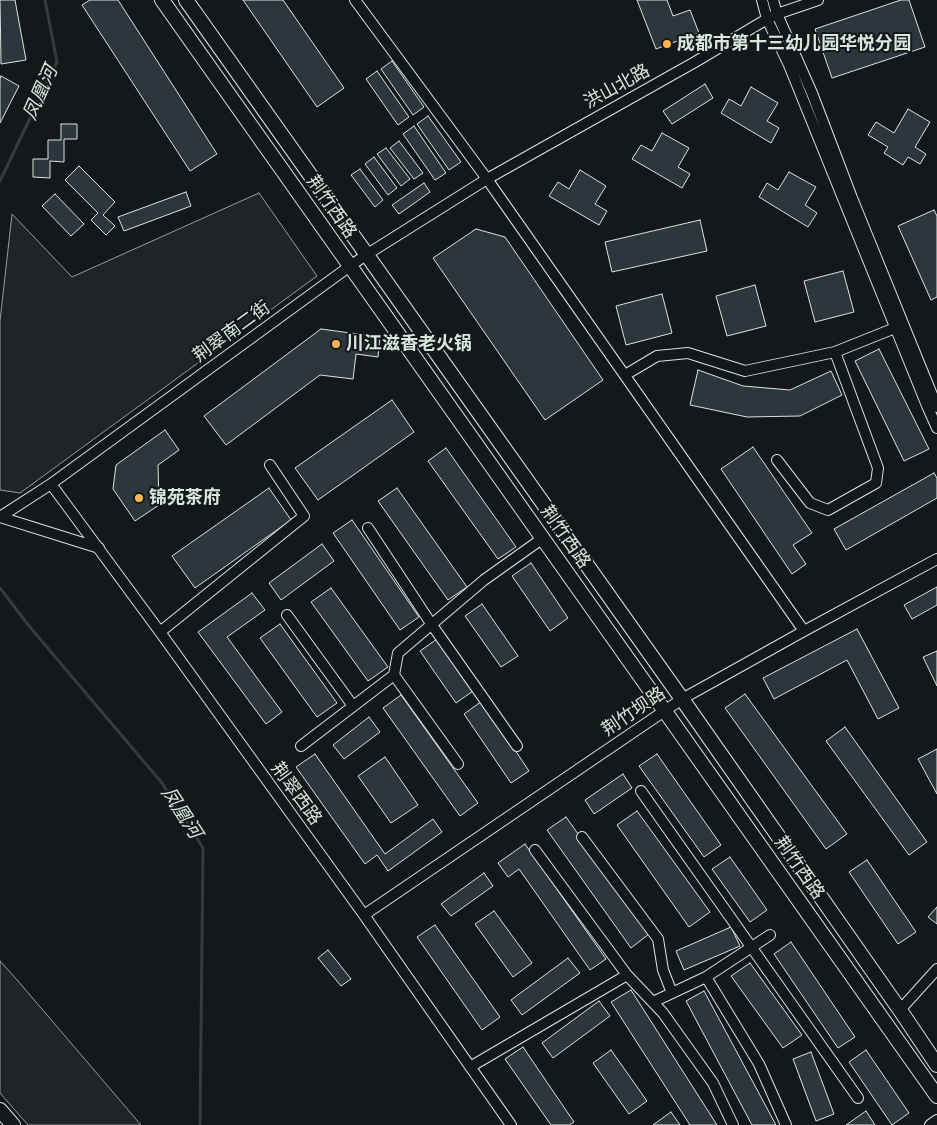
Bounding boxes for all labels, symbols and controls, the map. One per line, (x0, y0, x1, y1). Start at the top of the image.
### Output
place label: 成都市第十三幼儿园华悦分园 (677, 33, 911, 55)
marker: 成都市第十三幼儿园华悦分园 (661, 38, 673, 50)
street label: 洪山北路 (580, 60, 654, 114)
water label: 凤凰河 (19, 62, 63, 124)
street label: 荆竹西路 (302, 171, 360, 243)
street label: 荆翠南二街 (189, 297, 275, 367)
place label: 川江滋香老火锅 (346, 333, 472, 355)
marker: 川江滋香老火锅 (330, 338, 342, 350)
place label: 锦苑茶府 (149, 487, 221, 509)
marker: 锦苑茶府 (133, 492, 145, 504)
street label: 荆竹西路 (536, 501, 594, 573)
street label: 荆竹坝路 (598, 683, 670, 741)
street label: 荆翠西路 (266, 759, 326, 829)
water label: 凤凰河 (156, 783, 206, 843)
street label: 荆竹西路 (770, 832, 828, 904)

